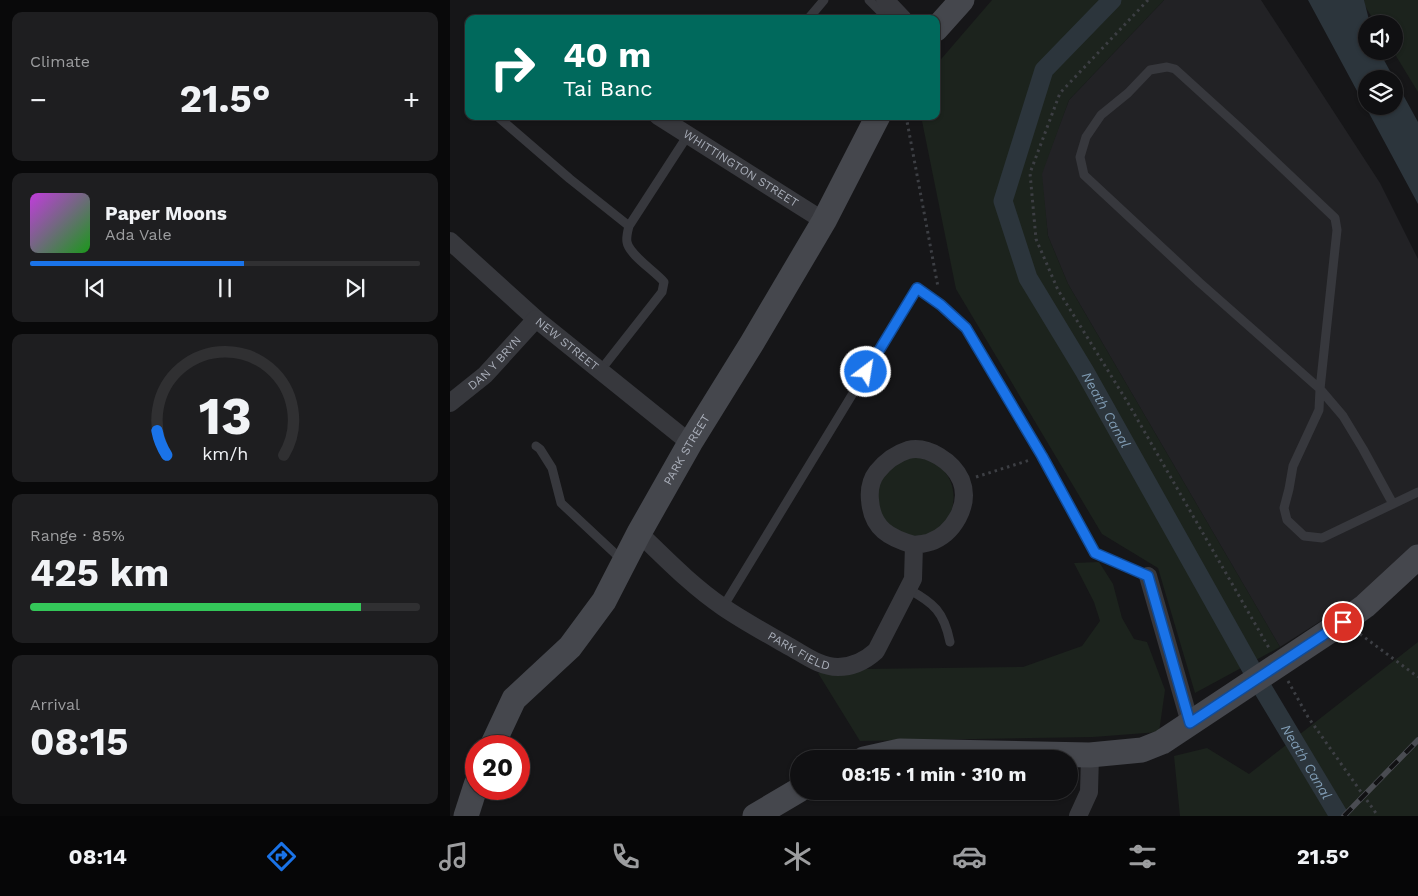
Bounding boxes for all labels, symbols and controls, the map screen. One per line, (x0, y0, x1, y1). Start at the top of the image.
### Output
map controls (1358, 15, 1403, 115)
button: sound (1358, 15, 1403, 60)
text: 40 m (563, 34, 651, 76)
icon: right (480, 35, 545, 100)
text: Climate (30, 52, 90, 71)
button: layers (1358, 70, 1403, 115)
text: Tai Banc (563, 76, 653, 101)
text: 21.5° (179, 77, 271, 121)
text: − (30, 83, 47, 116)
text: + (403, 83, 420, 116)
street label: WHITTINGTON STREET (681, 127, 801, 210)
text: Paper Moons (105, 202, 227, 225)
text: Ada Vale (105, 225, 172, 244)
icon: previous (81, 274, 109, 302)
icon: pause (211, 274, 239, 302)
icon: next (341, 274, 369, 302)
street label: NEW STREET (533, 314, 601, 374)
street label: DAN Y BRYN (465, 333, 524, 393)
position arrow (839, 345, 891, 397)
water label: Neath Canal (1079, 369, 1134, 450)
text: 13 (198, 386, 252, 447)
street label: PARK STREET (661, 412, 713, 488)
text: km/h (202, 443, 248, 464)
text: Range · 85% (30, 526, 125, 545)
text: 425 km (30, 551, 169, 595)
pin (1322, 601, 1364, 643)
icon: arrive (1329, 608, 1357, 636)
street label: PARK FIELD (765, 629, 832, 673)
text: Arrival (30, 695, 80, 714)
text: 08:15 (30, 720, 128, 764)
water label: Neath Canal (1278, 721, 1335, 802)
speed limit sign: 20 (465, 735, 530, 800)
text: 08:15 · 1 min · 310 m (842, 763, 1026, 786)
icon: directions (264, 839, 299, 874)
icon: music (436, 839, 471, 874)
icon: phone (608, 839, 643, 874)
icon: climate (780, 839, 815, 874)
icon: car (952, 839, 987, 874)
icon: filters (1125, 839, 1160, 874)
text: 08:14 (69, 844, 127, 869)
text: 21.5° (1297, 844, 1349, 869)

